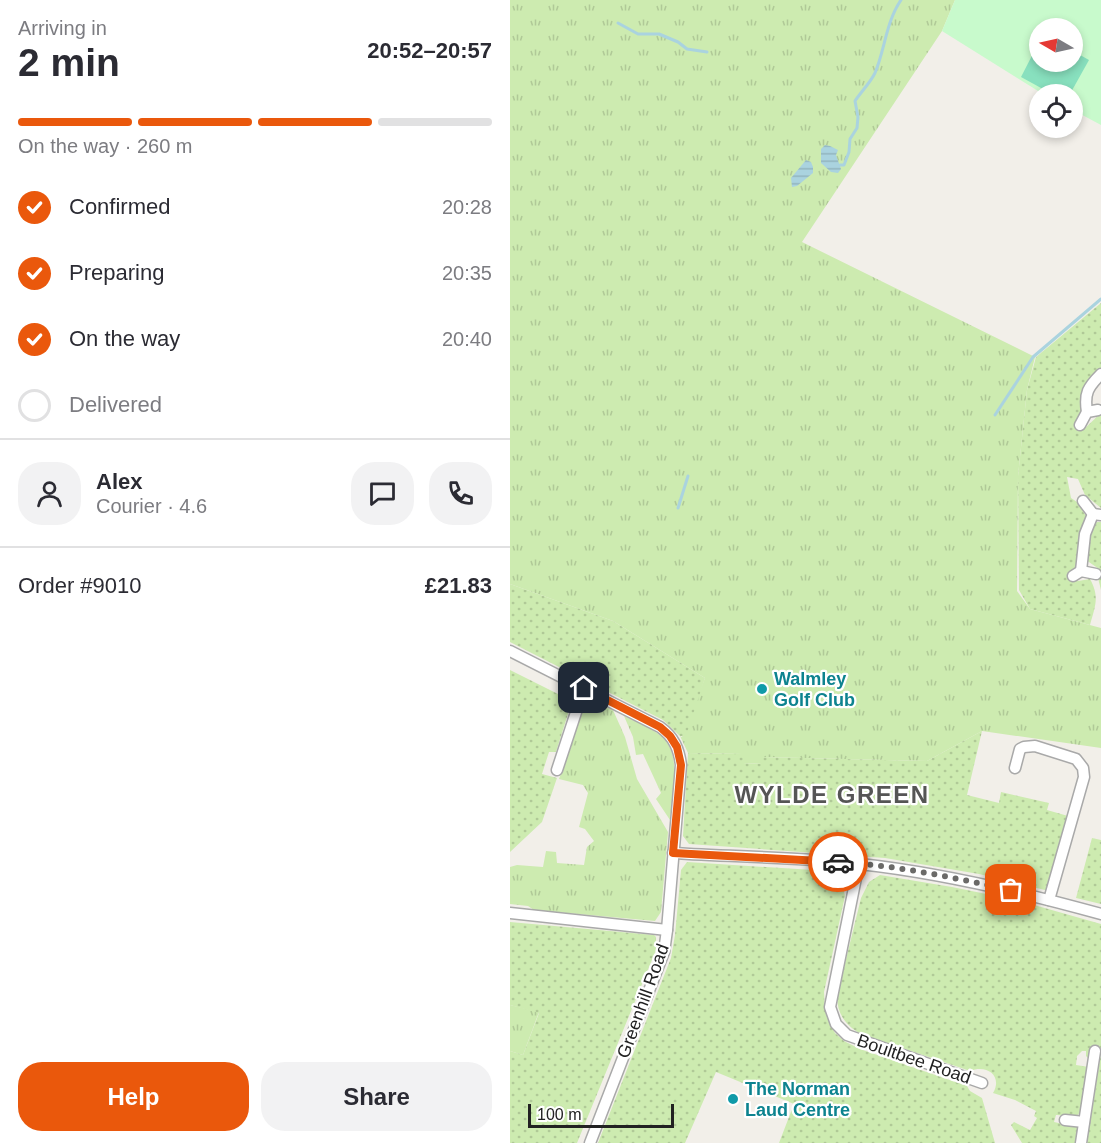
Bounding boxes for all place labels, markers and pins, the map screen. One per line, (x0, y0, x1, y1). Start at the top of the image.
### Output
pin (558, 662, 609, 713)
place label: Walmley Golf Club (774, 669, 855, 710)
marker: Walmley Golf Club (755, 682, 769, 696)
pin (985, 864, 1036, 915)
place label: The Norman Laud Centre (745, 1079, 850, 1120)
marker: The Norman Laud Centre (726, 1092, 740, 1106)

